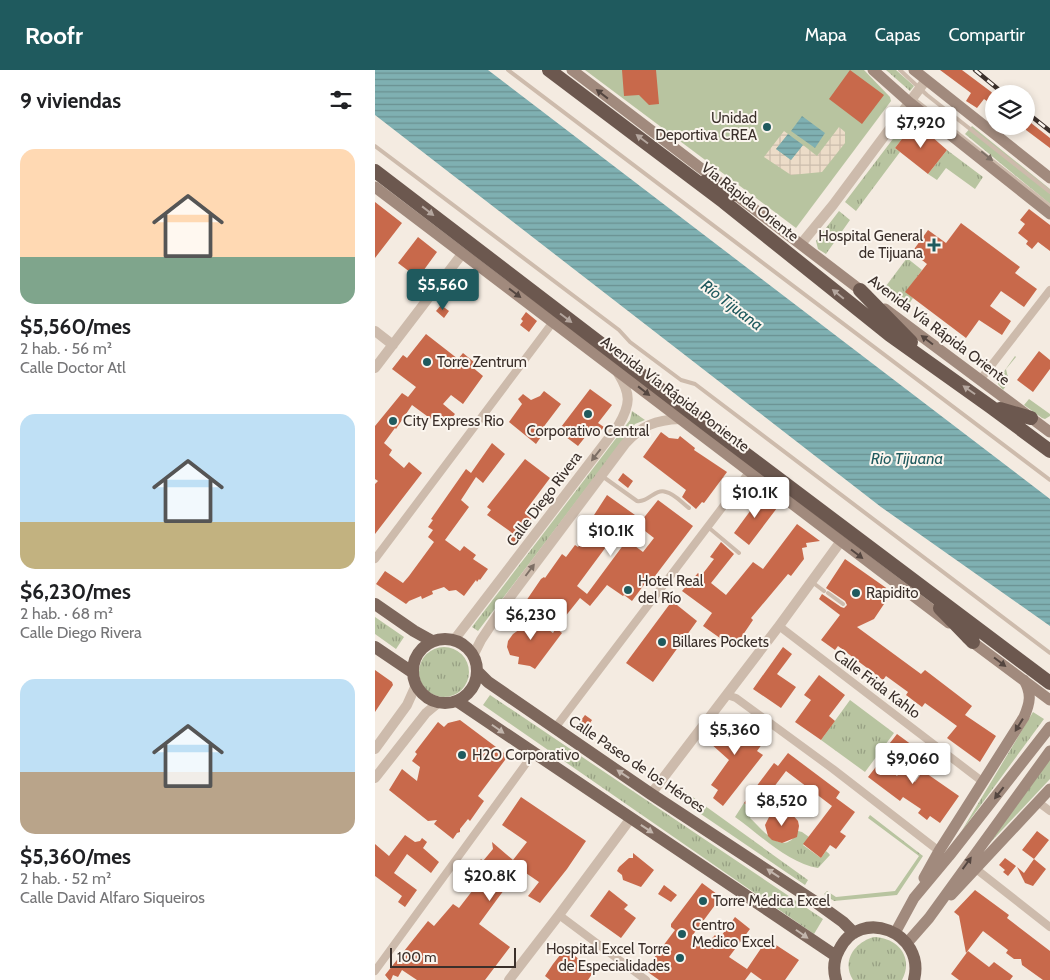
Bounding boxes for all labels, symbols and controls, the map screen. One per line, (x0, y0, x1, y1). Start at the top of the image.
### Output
text: Roofr (25, 21, 83, 50)
text: Mapa (805, 24, 847, 46)
text: Capas (875, 24, 921, 46)
text: Compartir (949, 24, 1025, 46)
map controls (985, 85, 1035, 135)
button: layers (985, 85, 1035, 135)
icon: filters (327, 86, 355, 114)
text: 9 viviendas (20, 88, 121, 113)
one-way arrow (596, 88, 609, 99)
pin: $7,920 (880, 106, 962, 149)
place label: Unidad Deportiva CREA (655, 109, 758, 144)
text: $7,920 (896, 113, 946, 132)
marker: Unidad Deportiva CREA (761, 121, 773, 133)
one-way arrow (636, 134, 649, 145)
one-way arrow (980, 151, 994, 161)
street label: Vía Rápida Oriente (698, 159, 802, 246)
icon: home (143, 181, 233, 271)
one-way arrow (421, 206, 435, 216)
place label: Hospital General de Tijuana (818, 227, 924, 262)
marker: Hospital General de Tijuana (927, 238, 941, 252)
pin: $5,560 (402, 268, 484, 311)
street label: Avenida Vía Rápida Oriente (865, 271, 1013, 389)
text: $5,560 (418, 275, 468, 294)
water label: Río Tijuana (697, 276, 767, 334)
one-way arrow (508, 288, 522, 298)
one-way arrow (832, 289, 845, 300)
one-way arrow (559, 312, 572, 323)
text: $5,560/mes (20, 314, 131, 339)
street label: Avenida Vía Rápida Poniente (597, 332, 753, 456)
one-way arrow (921, 335, 934, 346)
text: 2 hab. · 56 m² (20, 339, 112, 358)
place label: Torre Zentrum (437, 353, 527, 371)
marker: Torre Zentrum (421, 356, 433, 368)
text: Calle Doctor Atl (20, 358, 126, 377)
one-way arrow (963, 385, 976, 396)
one-way arrow (637, 386, 650, 397)
marker: Corporativo Central (582, 408, 594, 420)
place label: City Express Rio (403, 412, 504, 430)
marker: City Express Rio (387, 415, 399, 427)
place label: Corporativo Central (527, 422, 650, 440)
icon: home (143, 446, 233, 536)
street label: Calle Diego Rivera (502, 447, 586, 550)
one-way arrow (590, 448, 601, 461)
water label: Rio Tijuana (871, 449, 943, 468)
pin: $10.1K (714, 476, 796, 519)
text: $10.1K (732, 483, 778, 502)
pin: $10.1K (570, 514, 652, 557)
text: $10.1K (588, 521, 634, 540)
one-way arrow (850, 548, 863, 559)
one-way arrow (525, 563, 535, 577)
place label: Hotel Real del Río (638, 572, 704, 607)
text: $6,230/mes (20, 579, 131, 604)
marker: Hotel Real del Río (622, 584, 634, 596)
place label: Rapidito (866, 584, 918, 602)
marker: Rapidito (850, 587, 862, 599)
pin: $6,230 (490, 598, 572, 641)
text: 2 hab. · 68 m² (20, 604, 113, 623)
text: $6,230 (506, 605, 556, 624)
text: Calle Diego Rivera (20, 623, 142, 642)
place label: Billares Pockets (672, 633, 769, 651)
marker: Billares Pockets (656, 636, 668, 648)
street label: Calle Frida Kahlo (830, 646, 924, 722)
one-way arrow (993, 657, 1007, 667)
icon: home (143, 711, 233, 801)
street label: Calle Paseo de los Héroes (565, 712, 709, 816)
pin: $5,360 (694, 714, 776, 756)
one-way arrow (1015, 718, 1024, 731)
text: $5,360 (710, 720, 760, 739)
one-way arrow (491, 724, 505, 734)
pin: $9,060 (872, 742, 954, 785)
place label: H2O Corporativo (472, 746, 579, 764)
marker: H2O Corporativo (456, 749, 468, 761)
text: $9,060 (886, 749, 940, 768)
one-way arrow (616, 769, 629, 779)
pin: $8,520 (741, 784, 823, 827)
one-way arrow (993, 786, 1004, 799)
text: $8,520 (756, 791, 808, 810)
one-way arrow (641, 824, 654, 834)
text: $5,360/mes (20, 844, 131, 869)
one-way arrow (962, 856, 972, 870)
pin: $20.8K (449, 860, 531, 902)
text: $20.8K (464, 866, 516, 885)
one-way arrow (766, 868, 780, 878)
text: 2 hab. · 52 m² (20, 869, 111, 888)
text: Calle David Alfaro Siqueiros (20, 888, 205, 907)
place label: Torre Médica Excel (713, 892, 831, 910)
marker: Torre Médica Excel (697, 895, 709, 907)
place label: Centro Medico Excel (692, 916, 775, 951)
marker: Centro Medico Excel (676, 928, 688, 940)
one-way arrow (795, 929, 808, 939)
place label: Hospital Excel Torre de Especialidades (546, 940, 670, 975)
scale bar (390, 945, 516, 968)
text: 100 m (397, 948, 437, 966)
marker: Hospital Excel Torre de Especialidades (674, 952, 686, 964)

